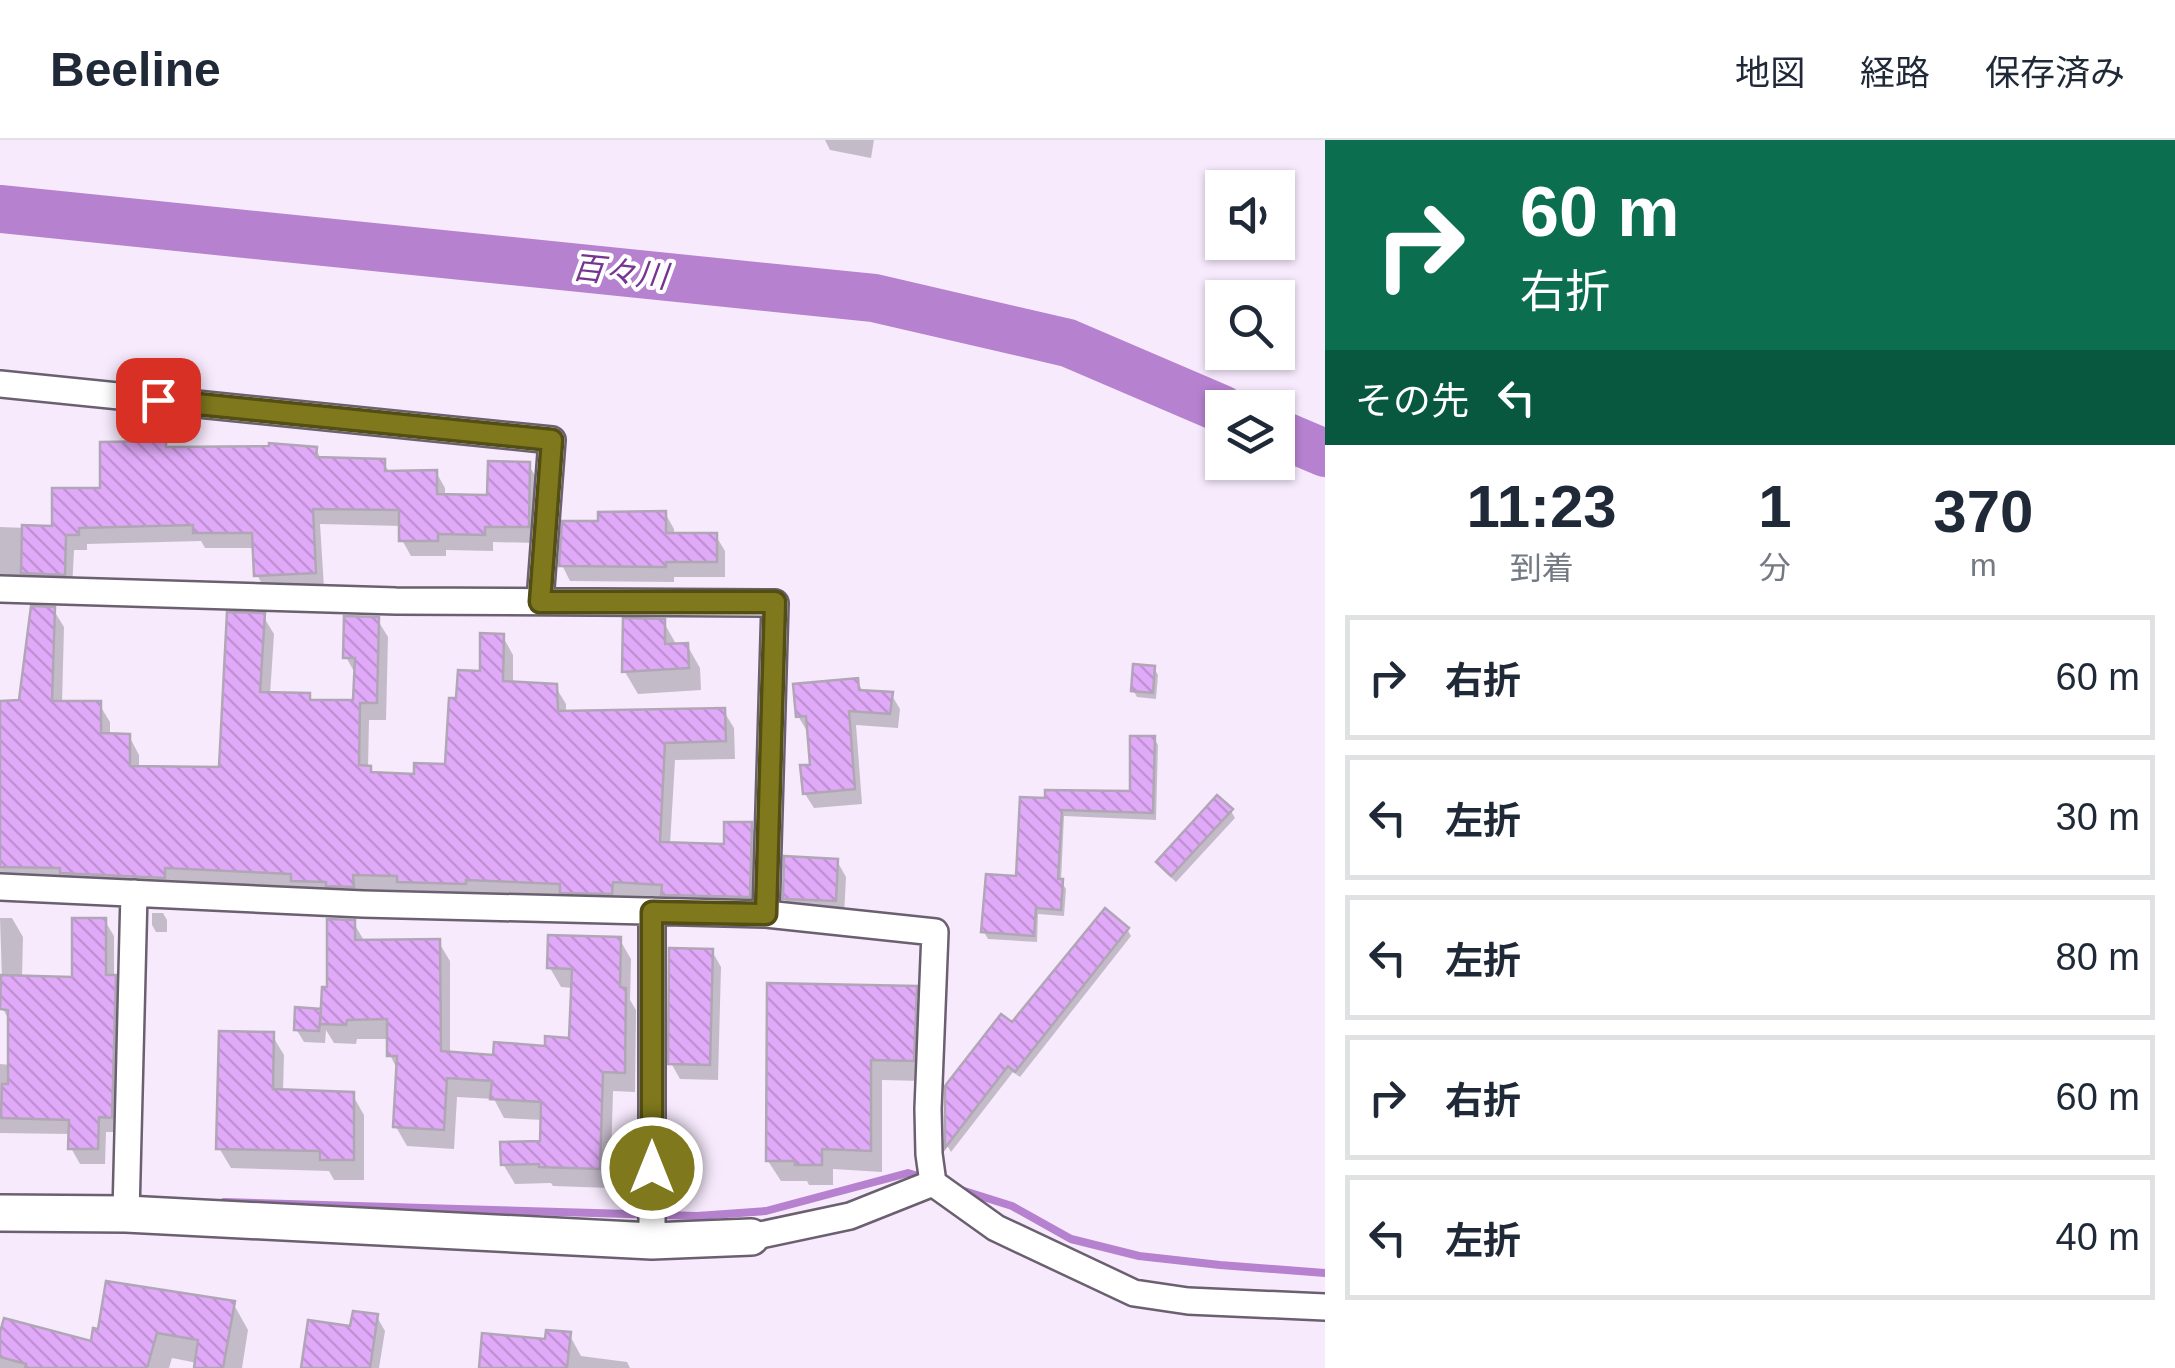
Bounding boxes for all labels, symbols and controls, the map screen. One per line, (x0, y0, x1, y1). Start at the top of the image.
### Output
text: Beeline (50, 43, 221, 96)
text: 地図 (1735, 53, 1805, 92)
text: 経路 (1860, 53, 1930, 92)
text: 保存済み (1985, 53, 2125, 92)
map controls (1205, 170, 1295, 480)
button: sound (1205, 170, 1295, 260)
text: 60 m (1520, 173, 1680, 251)
icon: right (1355, 180, 1485, 310)
water label: 百々川 (570, 249, 673, 295)
text: 右折 (1520, 266, 1610, 317)
button: search (1205, 280, 1295, 370)
pin (116, 358, 201, 443)
icon: left (1489, 370, 1544, 425)
icon: arrive (131, 373, 186, 428)
text: その先 (1355, 380, 1469, 422)
button: layers (1205, 390, 1295, 480)
text: 11:23 (1467, 473, 1617, 540)
text: 1 (1758, 473, 1792, 540)
text: 370 (1933, 478, 2033, 545)
text: m (1970, 547, 1997, 583)
text: 到着 (1510, 550, 1574, 586)
text: 分 (1759, 550, 1791, 586)
icon: right (1360, 650, 1415, 705)
text: 60 m (2056, 656, 2140, 698)
text: 右折 (1445, 660, 1521, 702)
icon: left (1360, 790, 1415, 845)
text: 30 m (2056, 796, 2140, 838)
text: 左折 (1445, 800, 1521, 842)
icon: left (1360, 930, 1415, 985)
text: 80 m (2056, 936, 2140, 978)
text: 左折 (1445, 940, 1521, 982)
icon: right (1360, 1070, 1415, 1125)
text: 60 m (2056, 1076, 2140, 1118)
text: 右折 (1445, 1080, 1521, 1122)
position arrow (600, 1116, 704, 1220)
icon: left (1360, 1210, 1415, 1265)
text: 40 m (2056, 1216, 2140, 1258)
text: 左折 (1445, 1220, 1521, 1262)

